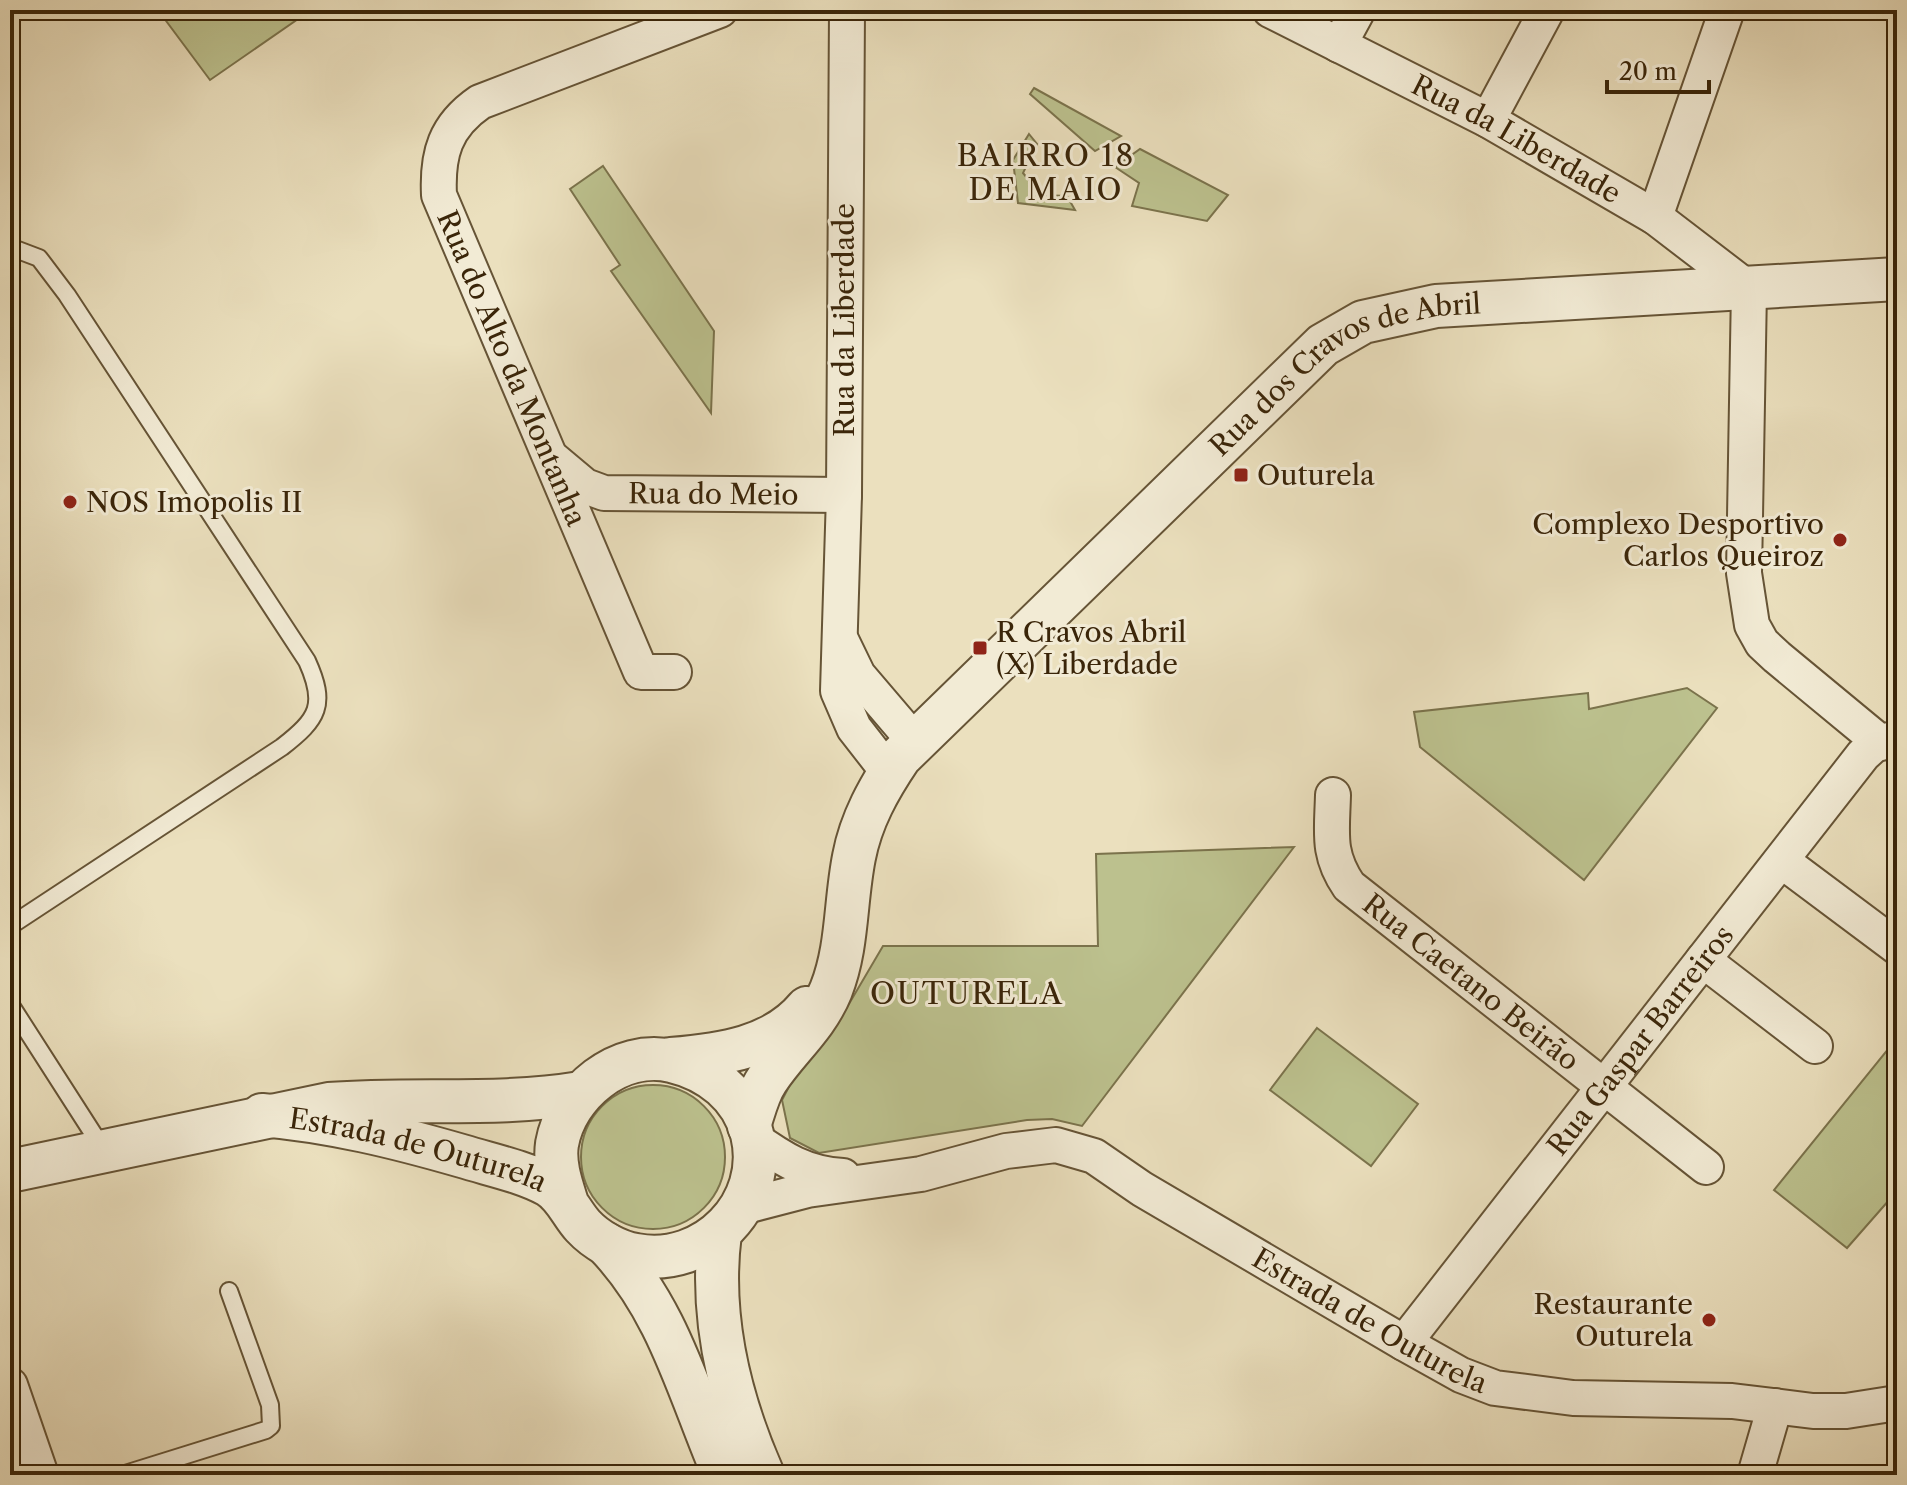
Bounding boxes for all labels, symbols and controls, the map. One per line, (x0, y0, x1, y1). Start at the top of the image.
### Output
scale bar (1607, 44, 1709, 94)
text: 20 m (1619, 57, 1677, 86)
street label: Rua da Liberdade (1406, 67, 1627, 210)
district label: BAIRRO 18 DE MAIO (957, 137, 1135, 208)
street label: Rua da Liberdade (827, 203, 861, 437)
street label: Rua do Alto da Montanha (430, 205, 594, 531)
street label: Rua dos Cravos de Abril (1202, 286, 1482, 463)
place label: Outurela (1257, 458, 1375, 492)
marker: Outurela (1232, 466, 1250, 484)
street label: Rua do Meio (628, 476, 799, 512)
place label: NOS Imopolis II (86, 485, 302, 519)
marker: NOS Imopolis II (61, 493, 79, 511)
place label: Complexo Desportivo Carlos Queiroz (1532, 507, 1824, 573)
marker: Complexo Desportivo Carlos Queiroz (1831, 531, 1849, 549)
place label: R Cravos Abril (X) Liberdade (996, 615, 1186, 681)
marker: R Cravos Abril (X) Liberdade (971, 639, 989, 657)
street label: Rua Caetano Beirão (1356, 886, 1586, 1078)
street label: Rua Gaspar Barreiros (1540, 918, 1741, 1162)
district label: OUTURELA (870, 975, 1064, 1012)
street label: Estrada de Outurela (287, 1101, 553, 1199)
street label: Estrada de Outurela (1246, 1241, 1492, 1400)
place label: Restaurante Outurela (1533, 1287, 1693, 1353)
marker: Restaurante Outurela (1700, 1311, 1718, 1329)

